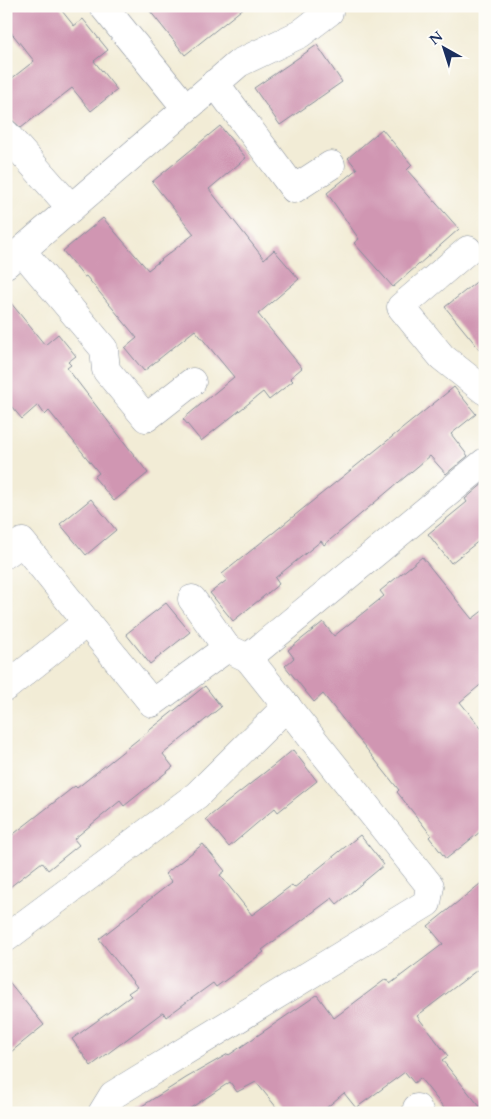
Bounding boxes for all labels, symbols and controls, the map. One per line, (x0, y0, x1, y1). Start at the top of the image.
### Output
north arrow (418, 22, 468, 72)
text: N (425, 27, 447, 49)

